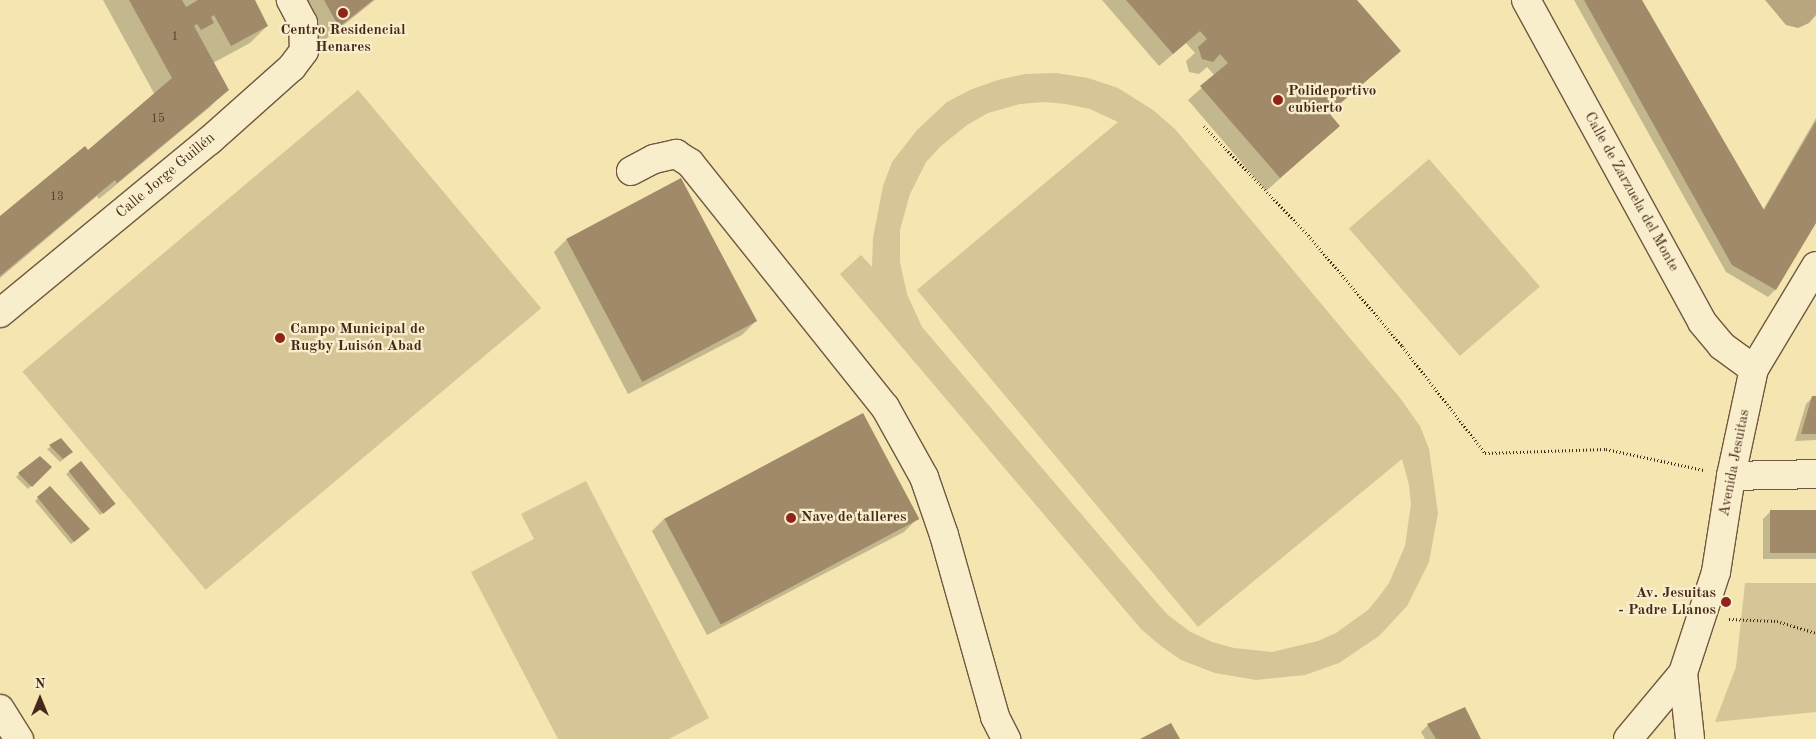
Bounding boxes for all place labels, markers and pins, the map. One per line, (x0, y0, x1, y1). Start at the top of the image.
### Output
marker: Centro Residencial Henares (337, 7, 349, 19)
place label: Centro Residencial Henares (280, 21, 406, 56)
place label: Polideportivo cubierto (1288, 82, 1376, 117)
marker: Polideportivo cubierto (1272, 94, 1284, 106)
place label: Campo Municipal de Rugby Luisón Abad (290, 320, 425, 355)
marker: Campo Municipal de Rugby Luisón Abad (274, 332, 286, 344)
place label: Nave de talleres (801, 509, 907, 527)
marker: Nave de talleres (785, 512, 797, 524)
place label: Av. Jesuitas - Padre Llanos (1618, 584, 1716, 619)
marker: Av. Jesuitas - Padre Llanos (1720, 596, 1732, 608)

